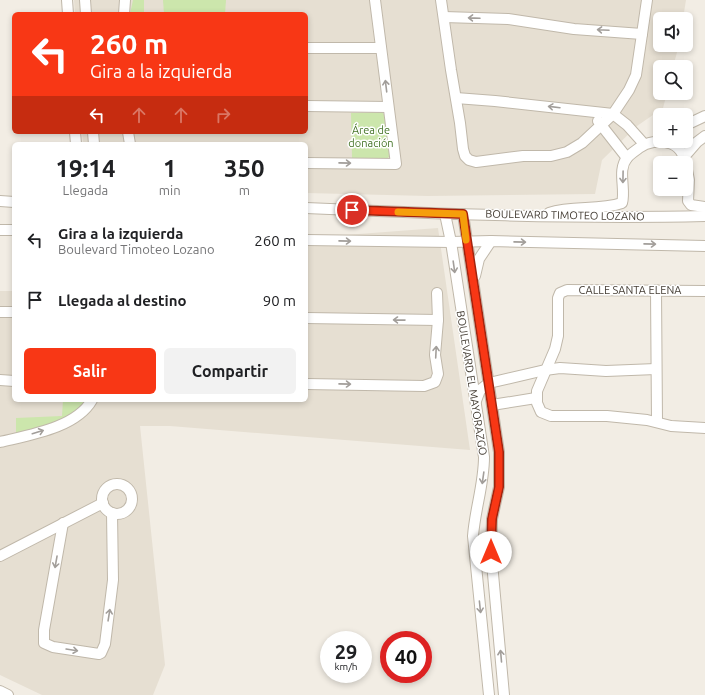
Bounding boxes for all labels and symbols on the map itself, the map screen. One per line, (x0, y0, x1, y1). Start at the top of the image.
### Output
one-way arrow (468, 15, 481, 22)
one-way arrow (597, 27, 610, 34)
one-way arrow (382, 80, 390, 93)
one-way arrow (548, 104, 561, 111)
park label: Área de donación (348, 123, 394, 149)
one-way arrow (338, 160, 351, 167)
one-way arrow (619, 170, 627, 183)
pin (335, 193, 369, 227)
street label: BOULEVARD TIMOTEO LOZANO (485, 208, 645, 222)
one-way arrow (338, 237, 351, 245)
one-way arrow (513, 238, 526, 246)
one-way arrow (643, 240, 656, 248)
one-way arrow (451, 260, 458, 273)
street label: CALLE SANTA ELENA (579, 284, 682, 296)
street label: BOULEVARD EL MAYORAZGO (455, 310, 489, 456)
one-way arrow (393, 316, 406, 323)
one-way arrow (432, 346, 440, 359)
one-way arrow (338, 380, 351, 388)
one-way arrow (31, 428, 44, 435)
one-way arrow (479, 471, 487, 484)
position arrow (470, 531, 512, 573)
one-way arrow (52, 555, 60, 568)
one-way arrow (476, 600, 484, 613)
one-way arrow (105, 609, 113, 622)
speed limit sign: 40 (380, 631, 432, 683)
one-way arrow (65, 646, 78, 654)
one-way arrow (498, 650, 505, 663)

